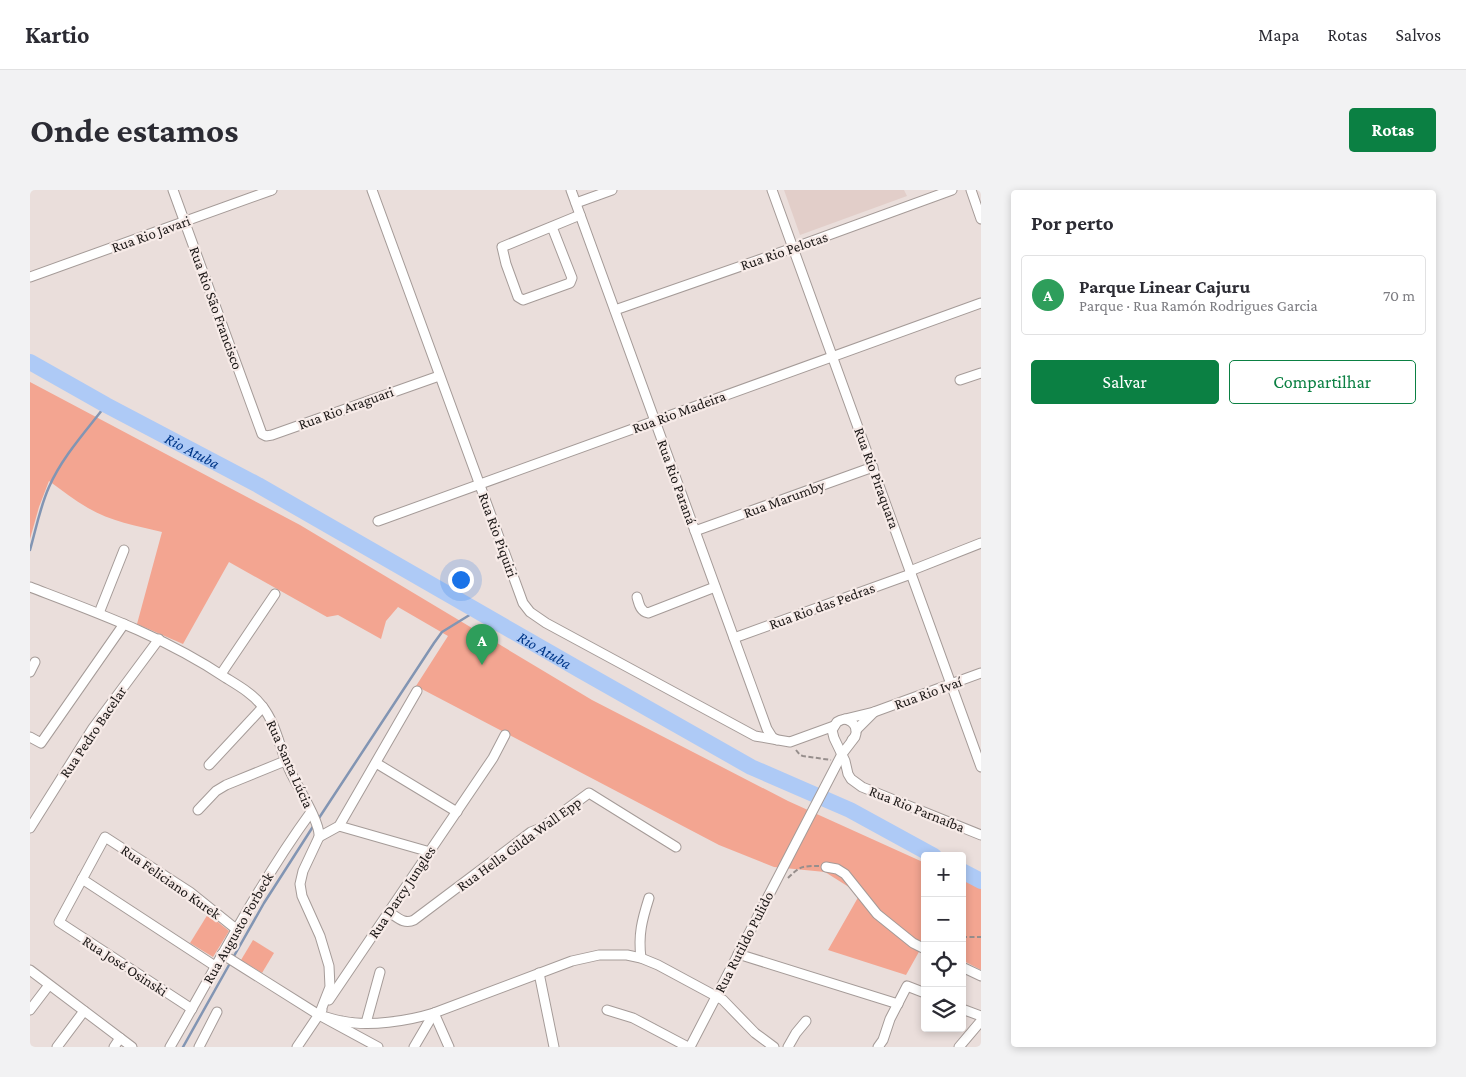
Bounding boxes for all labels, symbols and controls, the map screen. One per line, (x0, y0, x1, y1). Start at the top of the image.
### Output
text: Kartio (25, 21, 90, 48)
text: Mapa (1258, 25, 1299, 45)
text: Rotas (1327, 25, 1367, 45)
text: Salvos (1395, 25, 1441, 45)
button: Rotas (1349, 108, 1436, 152)
text: Onde estamos (30, 111, 239, 150)
text: Por perto (1031, 211, 1114, 235)
street label: Rua Rio Javari (109, 212, 193, 257)
street label: Rua Rio Pelotas (738, 229, 830, 273)
street label: Rua Rio São Francisco (186, 244, 246, 372)
text: Parque Linear Cajuru (1079, 276, 1250, 297)
text: A (1043, 287, 1053, 304)
text: 70 m (1383, 287, 1415, 304)
text: Parque · Rua Ramón Rodrigues Garcia (1079, 297, 1318, 314)
button: Salvar (1031, 360, 1219, 404)
button: Compartilhar (1229, 360, 1416, 404)
street label: Rua Rio Araguari (296, 383, 396, 434)
street label: Rua Rio Madeira (630, 388, 728, 436)
street label: Rua Rio Piraquara (850, 425, 903, 531)
water label: Rio Atuba (162, 429, 223, 472)
street label: Rua Rio Paraná (654, 437, 700, 527)
street label: Rua Marumby (741, 477, 827, 522)
street label: Rua Rio Piquiri (474, 491, 521, 580)
your location (448, 567, 474, 593)
street label: Rua Rio das Pedras (767, 579, 877, 633)
pin: A (466, 624, 498, 665)
water label: Rio Atuba (515, 628, 575, 672)
street label: Rua Rio Ivaí (892, 673, 965, 713)
street label: Rua Pedro Bacelar (56, 683, 130, 781)
street label: Rua Santa Lúcia (263, 717, 317, 811)
street label: Rua Rio Parnaíba (867, 783, 967, 835)
street label: Rua Hella Gilda Wall Epp (454, 794, 585, 895)
street label: Rua Feliciano Kurek (118, 842, 225, 923)
street label: Rua Darcy Jungles (365, 843, 440, 942)
map controls (921, 852, 966, 1032)
button: + (921, 852, 966, 897)
street label: Rua Augusto Forbeck (200, 869, 278, 987)
street label: Rua Rutildo Pulido (712, 889, 776, 995)
button: − (921, 897, 966, 942)
street label: Rua José Osinski (79, 933, 170, 1000)
button: locate (921, 942, 966, 987)
button: layers (921, 987, 966, 1032)

